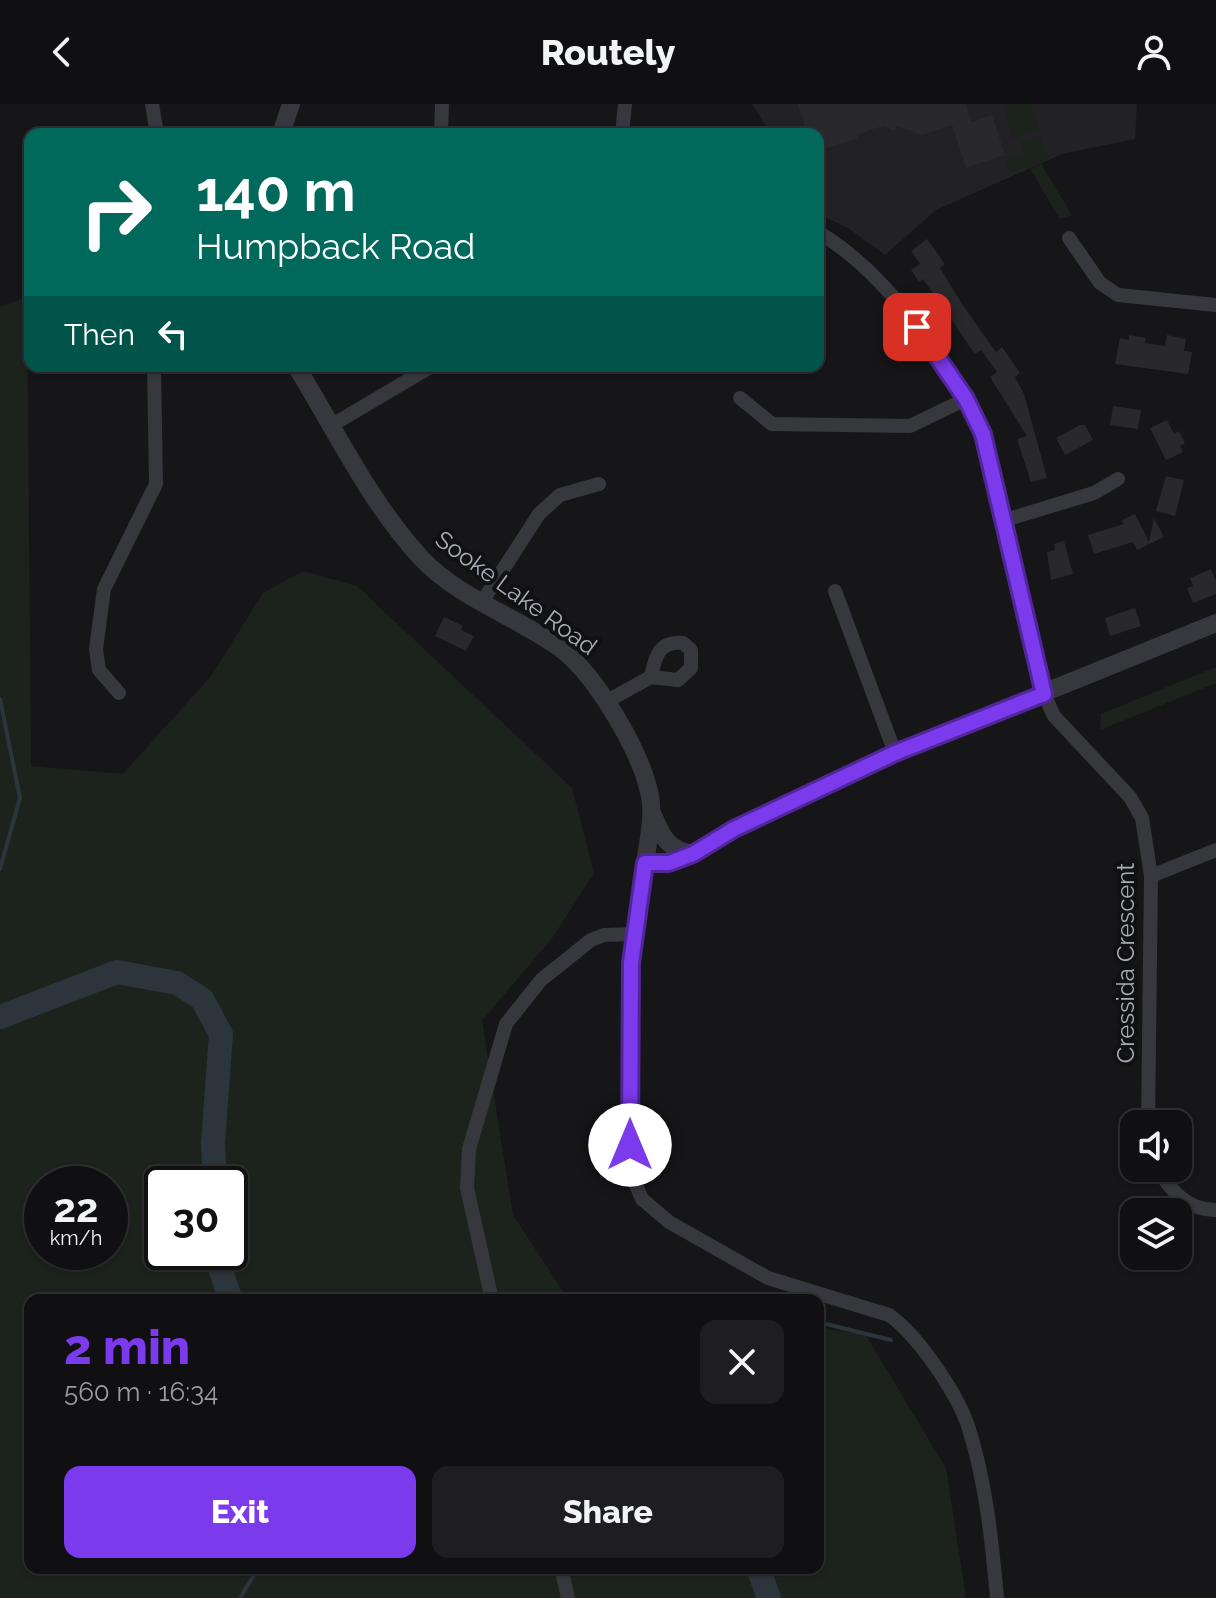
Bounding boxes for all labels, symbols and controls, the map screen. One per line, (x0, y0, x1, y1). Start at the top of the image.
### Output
icon: back (40, 30, 84, 74)
icon: person (1132, 30, 1176, 74)
text: Routely (541, 31, 675, 73)
text: 140 m (196, 158, 356, 224)
icon: right (64, 160, 168, 264)
text: Humpback Road (196, 225, 475, 267)
pin (883, 293, 951, 361)
icon: arrive (895, 305, 939, 349)
icon: left (151, 312, 195, 356)
text: Then (64, 317, 135, 352)
street label: Sooke Lake Road (430, 524, 603, 661)
street label: Cressida Crescent (1111, 863, 1140, 1063)
position arrow (588, 1103, 672, 1187)
map controls (1120, 1110, 1192, 1270)
button: sound (1120, 1110, 1192, 1182)
speed limit sign: 30 (144, 1166, 248, 1270)
text: 22 (53, 1184, 99, 1231)
button: layers (1120, 1198, 1192, 1270)
text: km/h (50, 1226, 102, 1250)
text: 2 min (64, 1319, 190, 1375)
button: close (700, 1320, 784, 1404)
text: 560 m · 16:34 (64, 1377, 218, 1407)
button: Exit (64, 1466, 416, 1558)
button: Share (432, 1466, 784, 1558)

